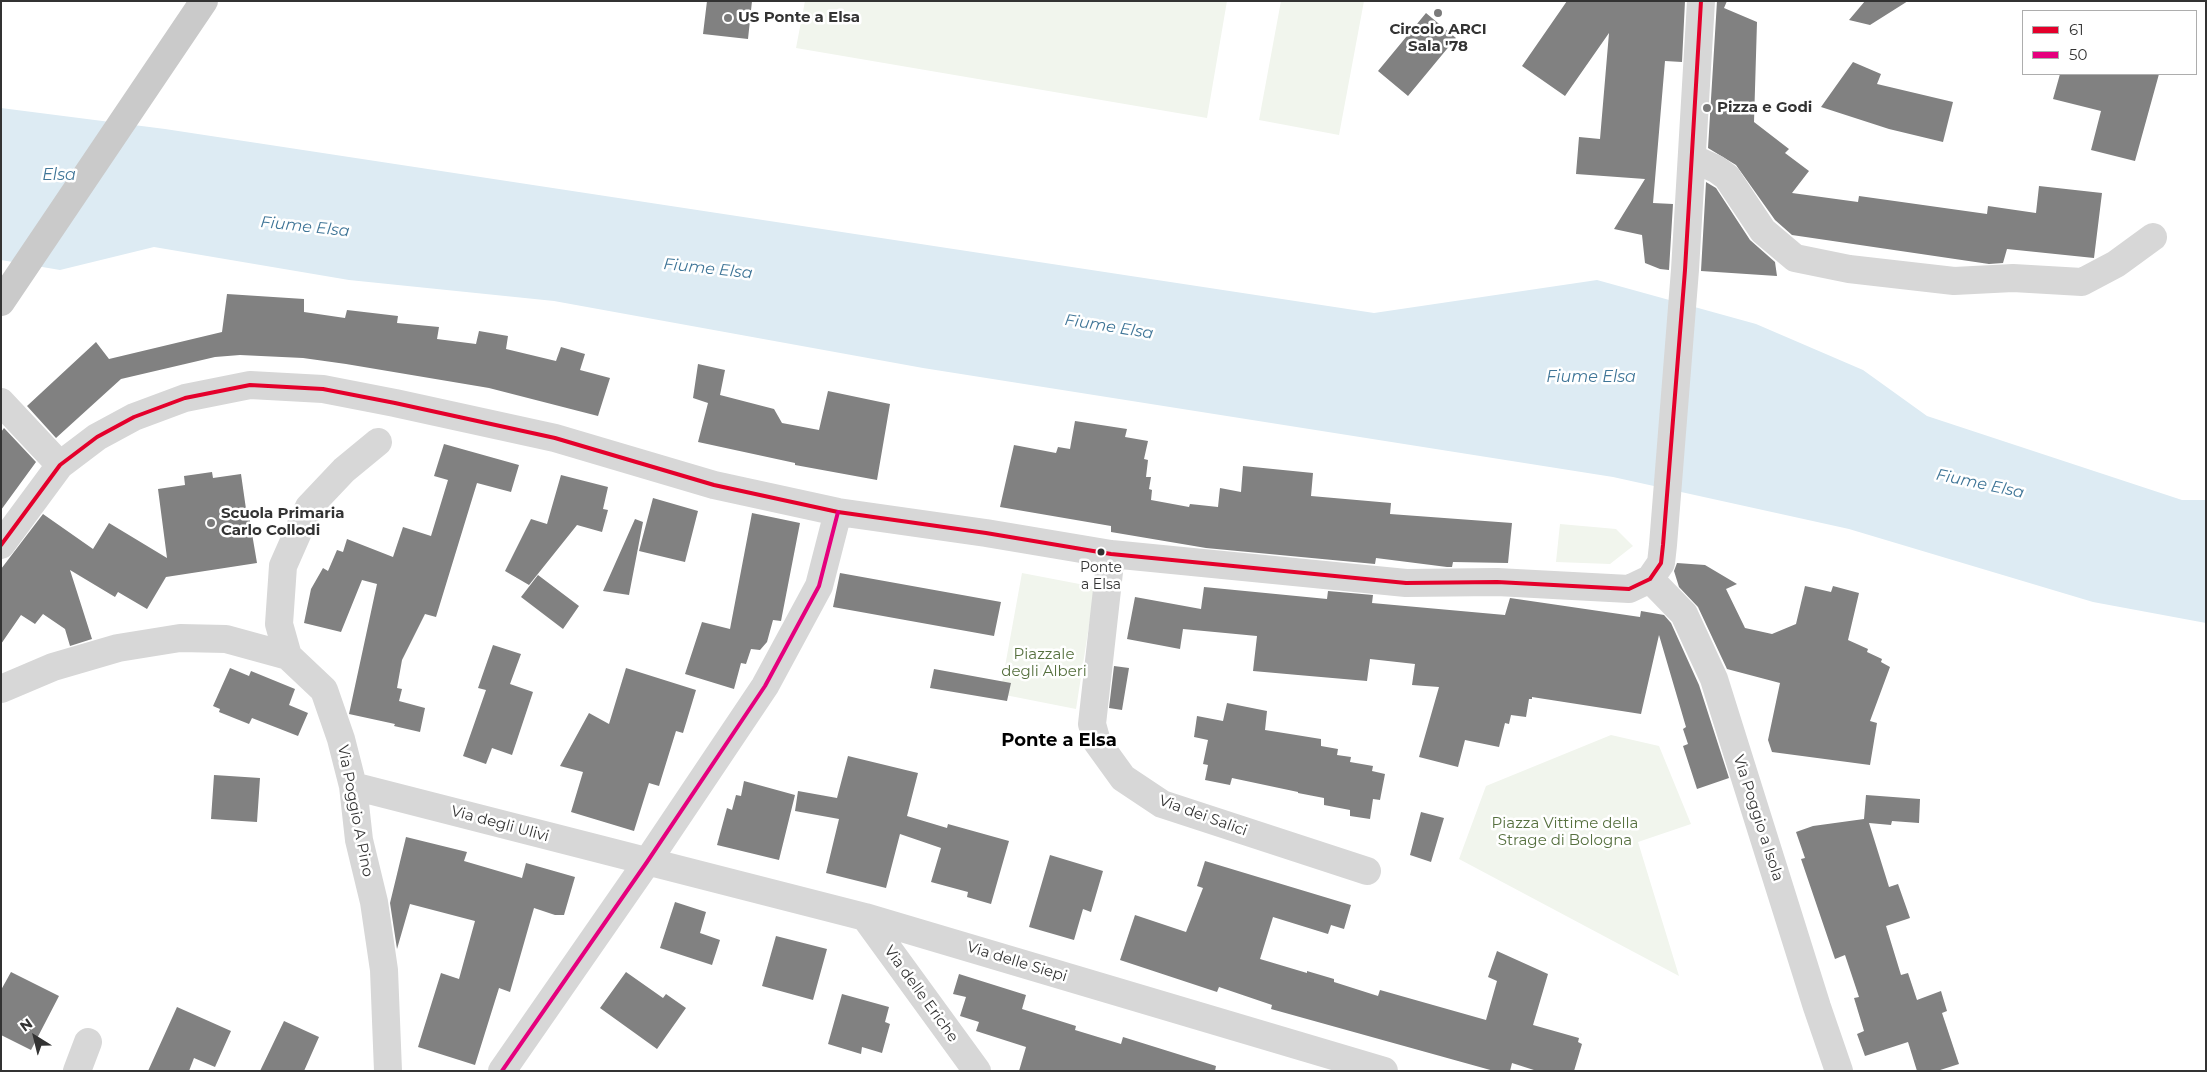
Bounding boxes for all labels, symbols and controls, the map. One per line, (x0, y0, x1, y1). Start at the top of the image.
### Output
marker: Circolo ARCI Sala '78 (1432, 7, 1444, 19)
place label: US Ponte a Elsa (738, 9, 860, 27)
legend (2022, 10, 2197, 75)
marker: US Ponte a Elsa (722, 12, 734, 24)
text: 61 (2069, 20, 2084, 39)
place label: Circolo ARCI Sala '78 (1389, 21, 1487, 56)
text: 50 (2069, 45, 2087, 64)
place label: Pizza e Godi (1717, 99, 1812, 117)
marker: Pizza e Godi (1701, 102, 1713, 114)
water label: Elsa (42, 165, 76, 185)
water label: Fiume Elsa (259, 213, 351, 241)
water label: Fiume Elsa (662, 255, 754, 283)
water label: Fiume Elsa (1063, 311, 1155, 343)
water label: Fiume Elsa (1546, 367, 1636, 387)
water label: Fiume Elsa (1934, 465, 2026, 503)
place label: Scuola Primaria Carlo Collodi (221, 505, 345, 540)
marker: Scuola Primaria Carlo Collodi (205, 517, 217, 529)
marker: Ponte a Elsa (1096, 547, 1106, 557)
place label: Ponte a Elsa (1080, 560, 1122, 592)
park label: Piazzale degli Alberi (1001, 646, 1087, 681)
district label: Ponte a Elsa (1001, 730, 1117, 752)
street label: Via Poggio A Pino (333, 744, 377, 878)
street label: Via Poggio a Isola (1729, 753, 1787, 883)
street label: Via dei Salici (1156, 792, 1250, 840)
street label: Via degli Ulivi (449, 802, 551, 846)
park label: Piazza Vittime della Strage di Bologna (1492, 815, 1638, 850)
street label: Via delle Siepi (965, 938, 1069, 986)
street label: Via delle Eriche (880, 942, 962, 1046)
north arrow (10, 1012, 60, 1062)
text: N (16, 1014, 36, 1035)

